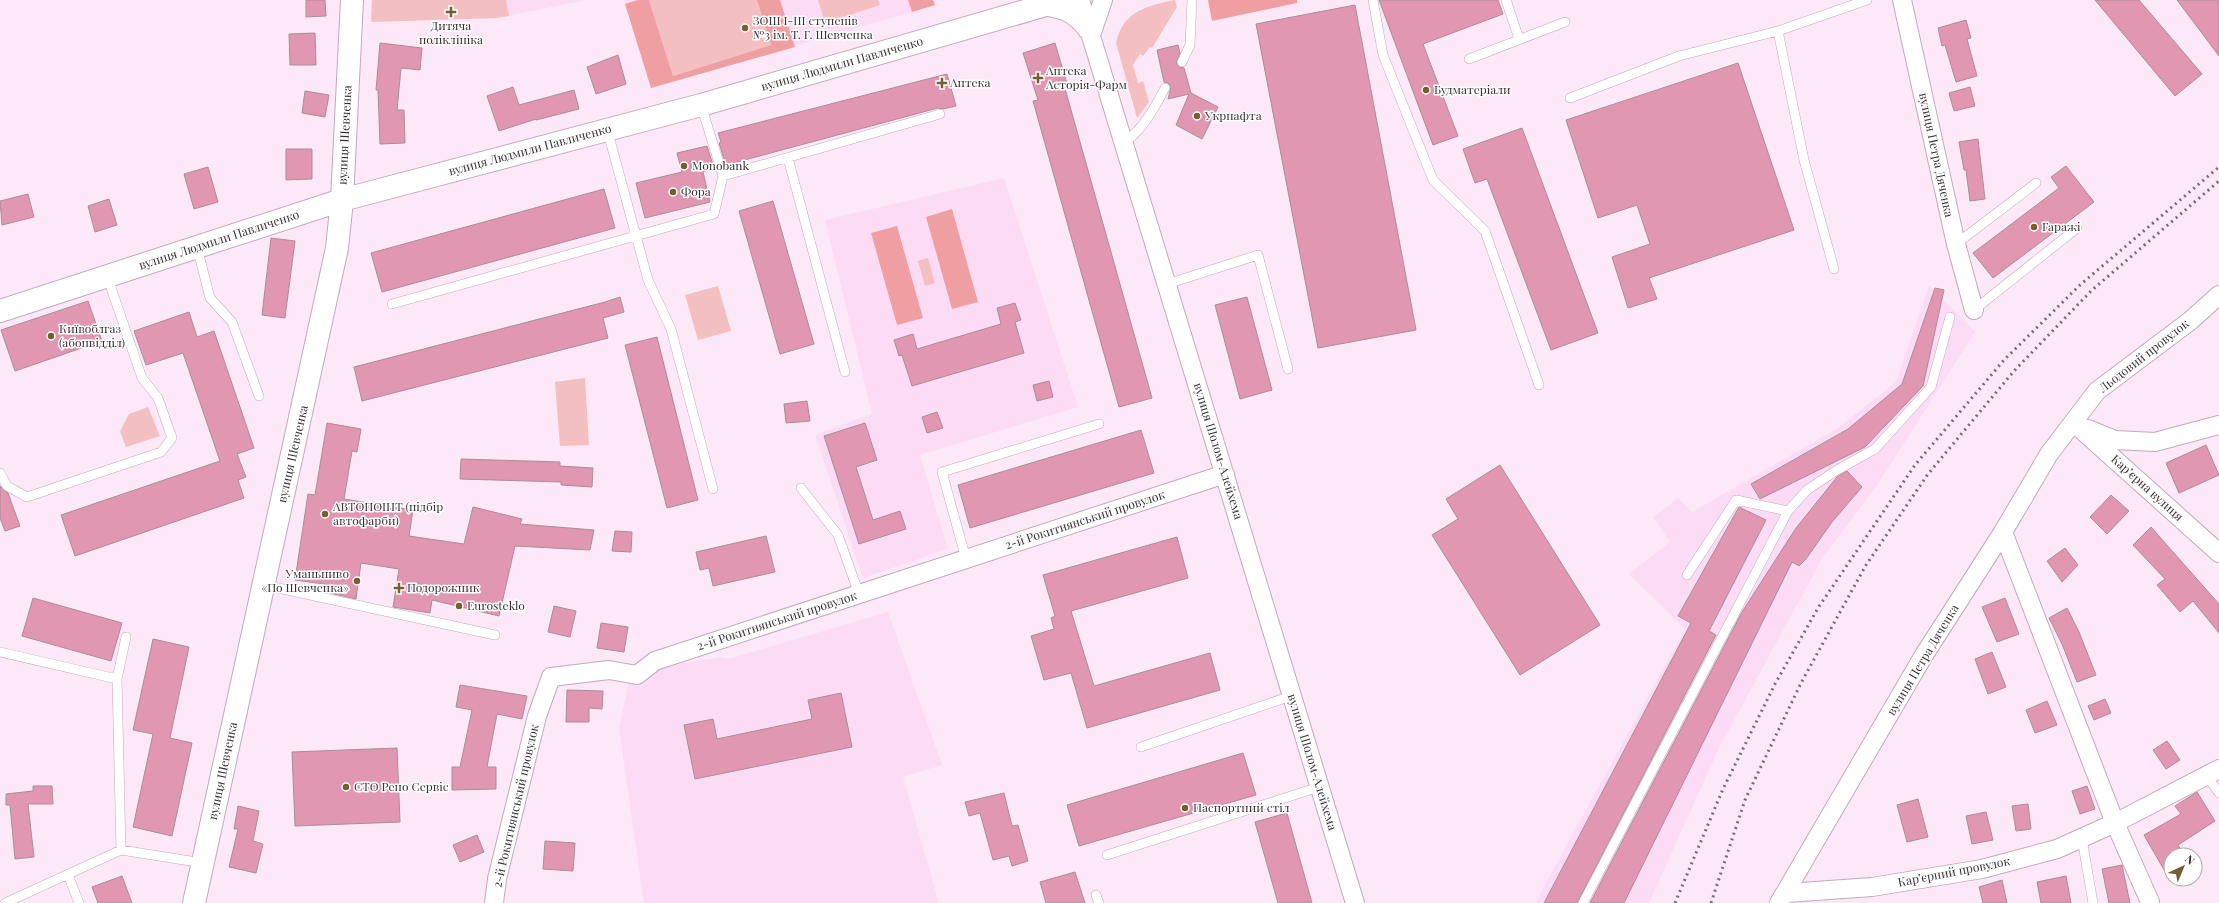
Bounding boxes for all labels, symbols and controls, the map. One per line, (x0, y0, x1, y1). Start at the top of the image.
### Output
marker: Дитяча поліклініка (445, 6, 457, 18)
place label: ЗОШ І-ІІІ ступенів №3 ім. Т. Г. Шевченка (753, 12, 873, 42)
place label: Дитяча поліклініка (419, 17, 483, 47)
marker: ЗОШ І-ІІІ ступенів №3 ім. Т. Г. Шевченка (740, 23, 750, 33)
street label: вулиця Людмили Павличенко (759, 32, 925, 94)
place label: Аптека Асторія-Фарм (1045, 62, 1127, 92)
marker: Аптека Асторія-Фарм (1033, 73, 1043, 83)
place label: Аптека (949, 74, 990, 90)
marker: Аптека (937, 78, 947, 88)
place label: Будматеріали (1434, 81, 1511, 97)
street label: вулиця Шевченка (333, 85, 355, 185)
marker: Будматеріали (1421, 85, 1431, 95)
street label: вулиця Петра Дяченка (1916, 91, 1958, 218)
place label: Укрнафта (1204, 107, 1262, 123)
marker: Укрнафта (1192, 111, 1202, 121)
street label: вулиця Людмили Павличенко (447, 119, 613, 178)
place label: Monobank (692, 157, 749, 173)
marker: Monobank (679, 161, 689, 171)
place label: Фора (681, 183, 711, 199)
marker: Фора (668, 187, 678, 197)
street label: вулиця Людмили Павличенко (136, 205, 301, 273)
place label: Гаражі (2042, 218, 2081, 234)
marker: Гаражі (2029, 222, 2039, 232)
street label: Льодовий провулок (2094, 315, 2192, 396)
place label: Київоблгаз (абонвідділ) (59, 320, 125, 350)
marker: Київоблгаз (абонвідділ) (46, 331, 56, 341)
street label: вулиця Шолом-Алейхема (1191, 380, 1247, 521)
street label: вулиця Шевченка (273, 403, 311, 504)
street label: Карʼєрна вулиця (2108, 451, 2188, 524)
street label: 2-й Рокитнянський провулок (1003, 486, 1167, 552)
place label: АВТОПОІНТ (підбір автофарби) (332, 498, 443, 528)
marker: АВТОПОІНТ (підбір автофарби) (320, 509, 330, 519)
place label: Уманьпиво «По Шевченка» (261, 565, 349, 595)
marker: Уманьпиво «По Шевченка» (352, 576, 362, 586)
place label: Подорожник (407, 579, 480, 595)
marker: Подорожник (394, 583, 404, 593)
street label: 2-й Рокитнянський провулок (695, 587, 859, 653)
place label: Eurosteklo (467, 597, 525, 613)
marker: Eurosteklo (454, 601, 464, 611)
street label: вулиця Петра Дяченка (1883, 601, 1962, 718)
street label: вулиця Шолом-Алейхема (1285, 691, 1341, 832)
street label: вулиця Шевченка (204, 720, 240, 821)
street label: 2-й Рокитнянський провулок (488, 722, 542, 889)
place label: СТО Рено Сервіс (354, 778, 449, 794)
marker: СТО Рено Сервіс (341, 782, 351, 792)
place label: Паспортний стіл (1193, 799, 1290, 815)
marker: Паспортний стіл (1180, 803, 1190, 813)
north arrow (2163, 847, 2203, 887)
text: N (2182, 851, 2198, 868)
street label: Карʼєрний провулок (1896, 852, 2011, 890)

